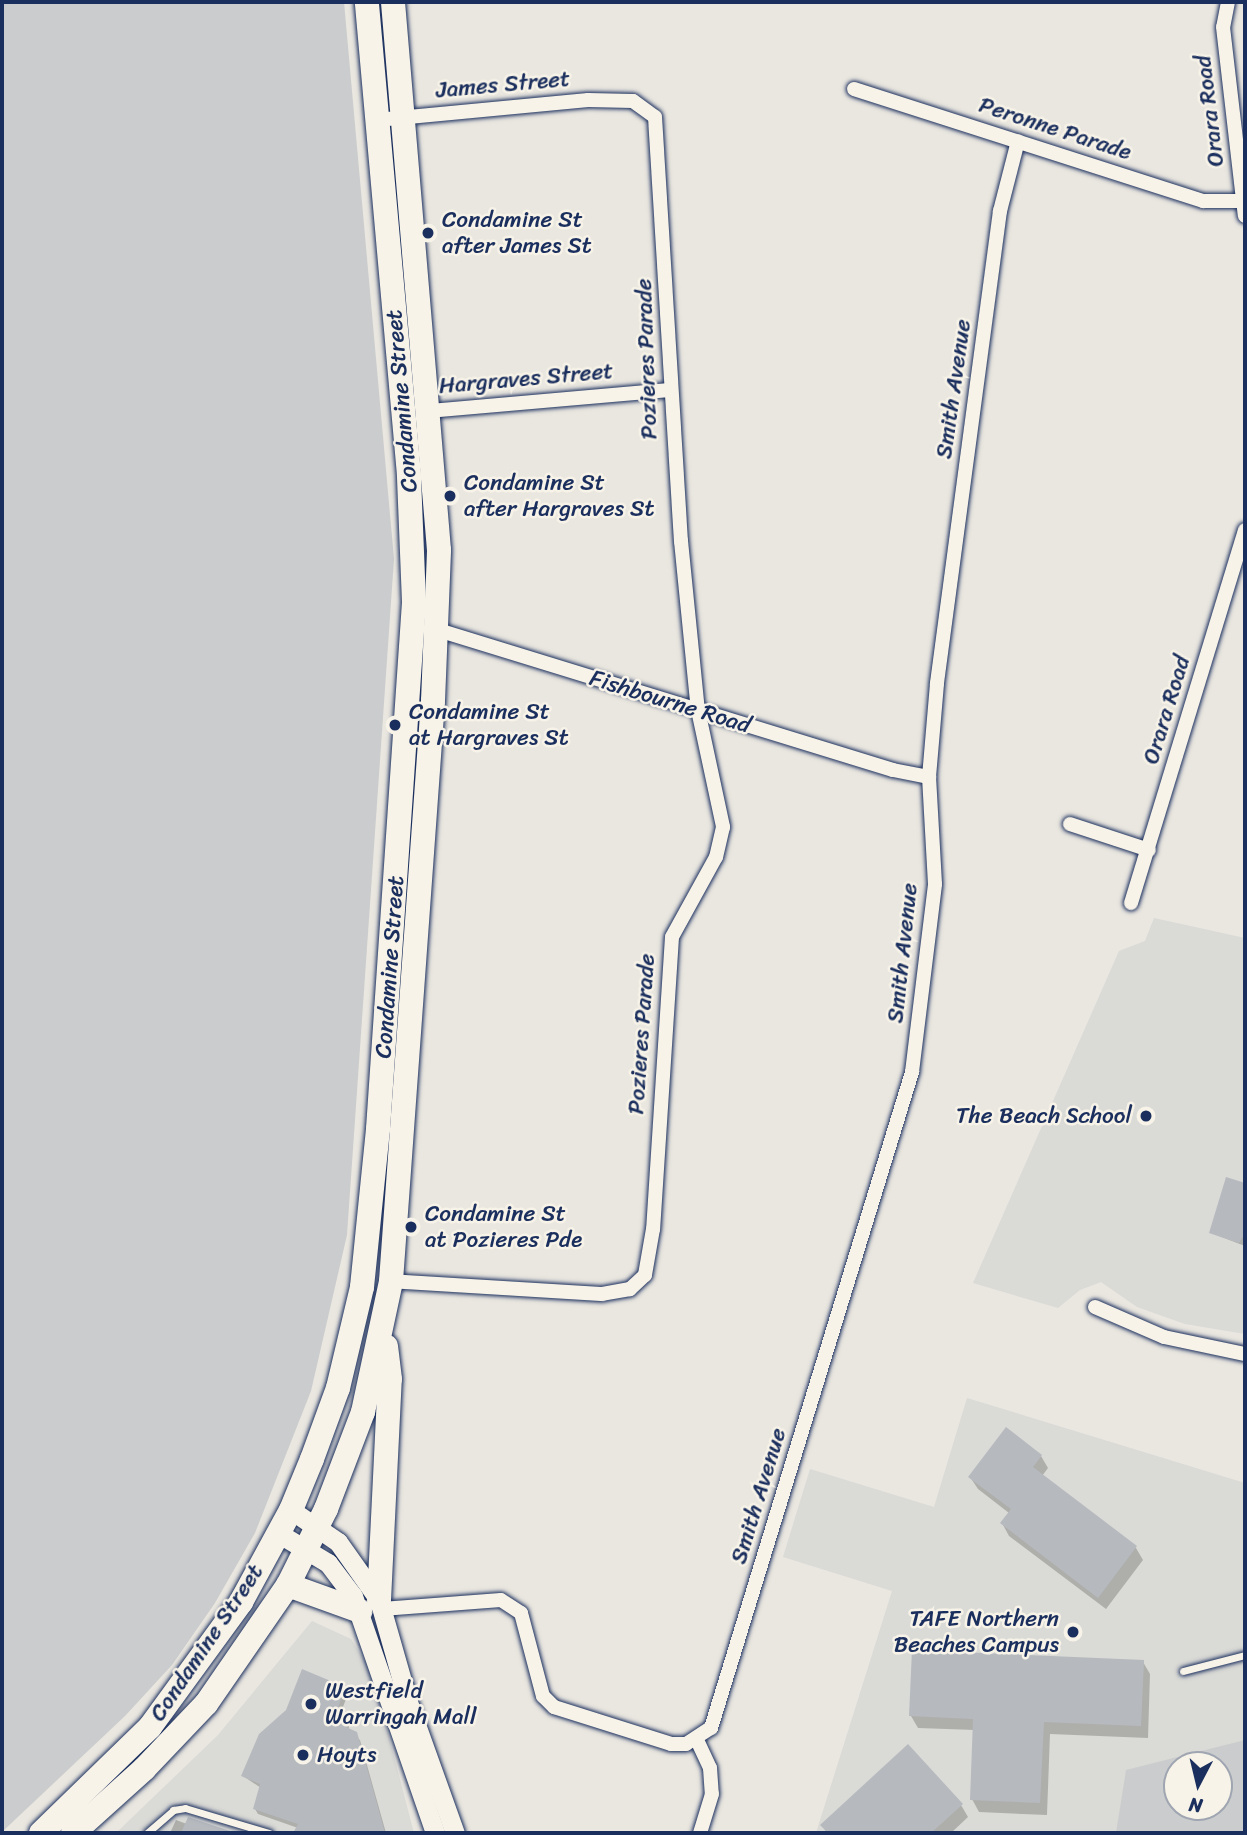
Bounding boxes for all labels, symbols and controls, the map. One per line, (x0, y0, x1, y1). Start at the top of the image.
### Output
street label: Orara Road (1189, 54, 1231, 168)
street label: James Street (434, 65, 572, 105)
street label: Peronne Parade (975, 91, 1135, 167)
place label: Condamine St after James St (442, 206, 593, 260)
marker: Condamine St after James St (420, 225, 436, 241)
street label: Pozieres Parade (630, 278, 664, 440)
street label: Condamine Street (380, 309, 424, 493)
street label: Smith Avenue (931, 318, 977, 460)
street label: Hargraves Street (438, 358, 614, 400)
place label: Condamine St after Hargraves St (464, 469, 655, 523)
marker: Condamine St after Hargraves St (442, 488, 458, 504)
street label: Orara Road (1137, 652, 1197, 768)
street label: Fishbourne Road (586, 664, 754, 740)
place label: Condamine St at Hargraves St (409, 698, 569, 752)
marker: Condamine St at Hargraves St (387, 717, 403, 733)
street label: Condamine Street (370, 875, 410, 1059)
street label: Smith Avenue (882, 882, 924, 1024)
street label: Pozieres Parade (623, 953, 661, 1115)
place label: The Beach School (954, 1102, 1132, 1130)
marker: The Beach School (1138, 1108, 1154, 1124)
place label: Condamine St at Pozieres Pde (425, 1200, 581, 1254)
marker: Condamine St at Pozieres Pde (403, 1219, 419, 1235)
street label: Smith Avenue (725, 1425, 793, 1567)
street label: Condamine Street (144, 1559, 270, 1727)
place label: TAFE Northern Beaches Campus (894, 1605, 1059, 1659)
marker: TAFE Northern Beaches Campus (1065, 1624, 1081, 1640)
place label: Westfield Warringah Mall (325, 1677, 477, 1731)
marker: Westfield Warringah Mall (303, 1696, 319, 1712)
place label: Hoyts (317, 1741, 376, 1769)
marker: Hoyts (295, 1747, 311, 1763)
north arrow (1163, 1751, 1233, 1821)
text: N (1187, 1788, 1204, 1823)

